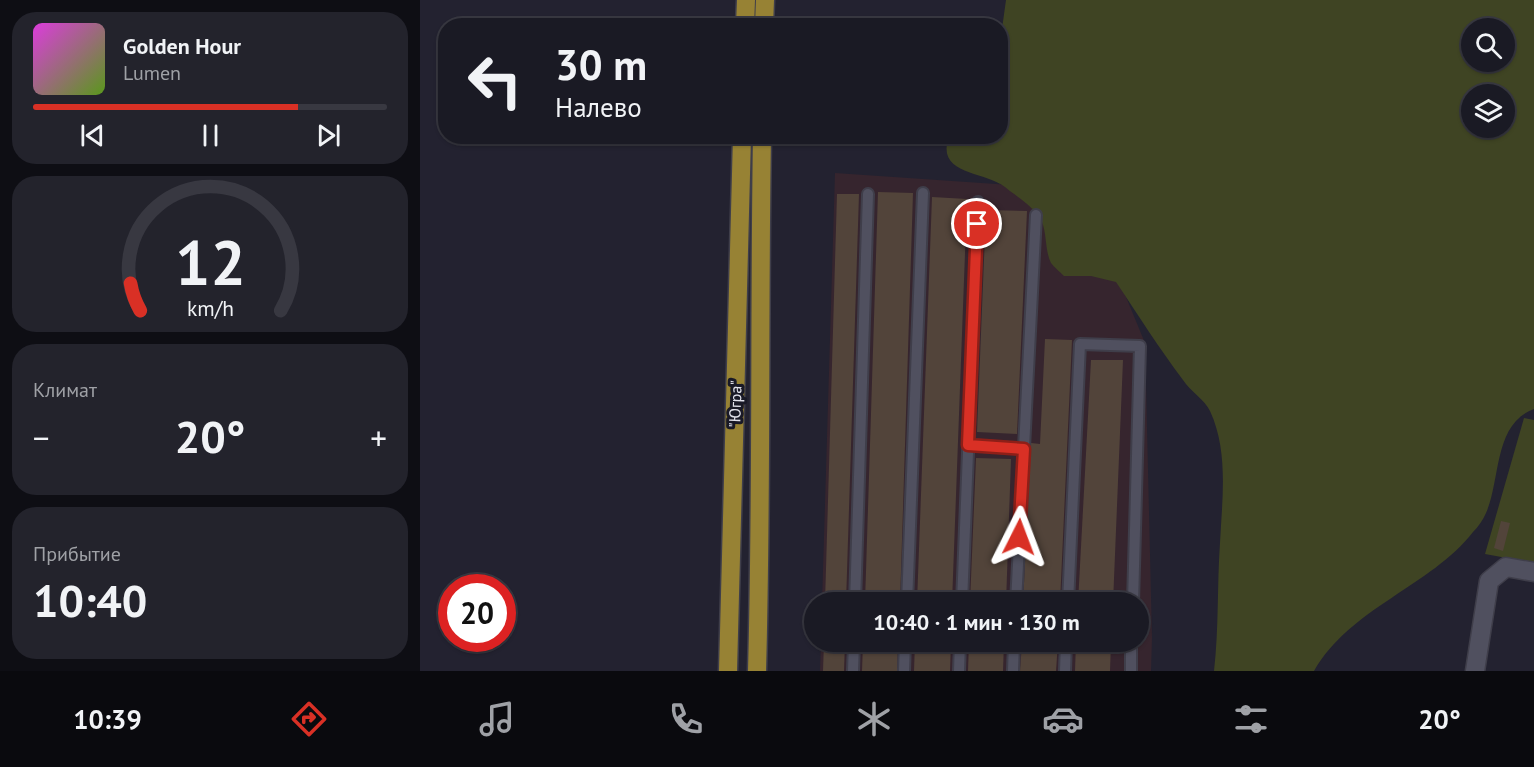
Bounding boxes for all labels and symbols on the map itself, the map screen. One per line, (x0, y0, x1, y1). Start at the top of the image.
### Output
pin (951, 198, 1002, 249)
street label: "Югра" (724, 380, 746, 428)
position arrow (987, 505, 1051, 569)
speed limit sign: 20 (438, 574, 516, 652)

